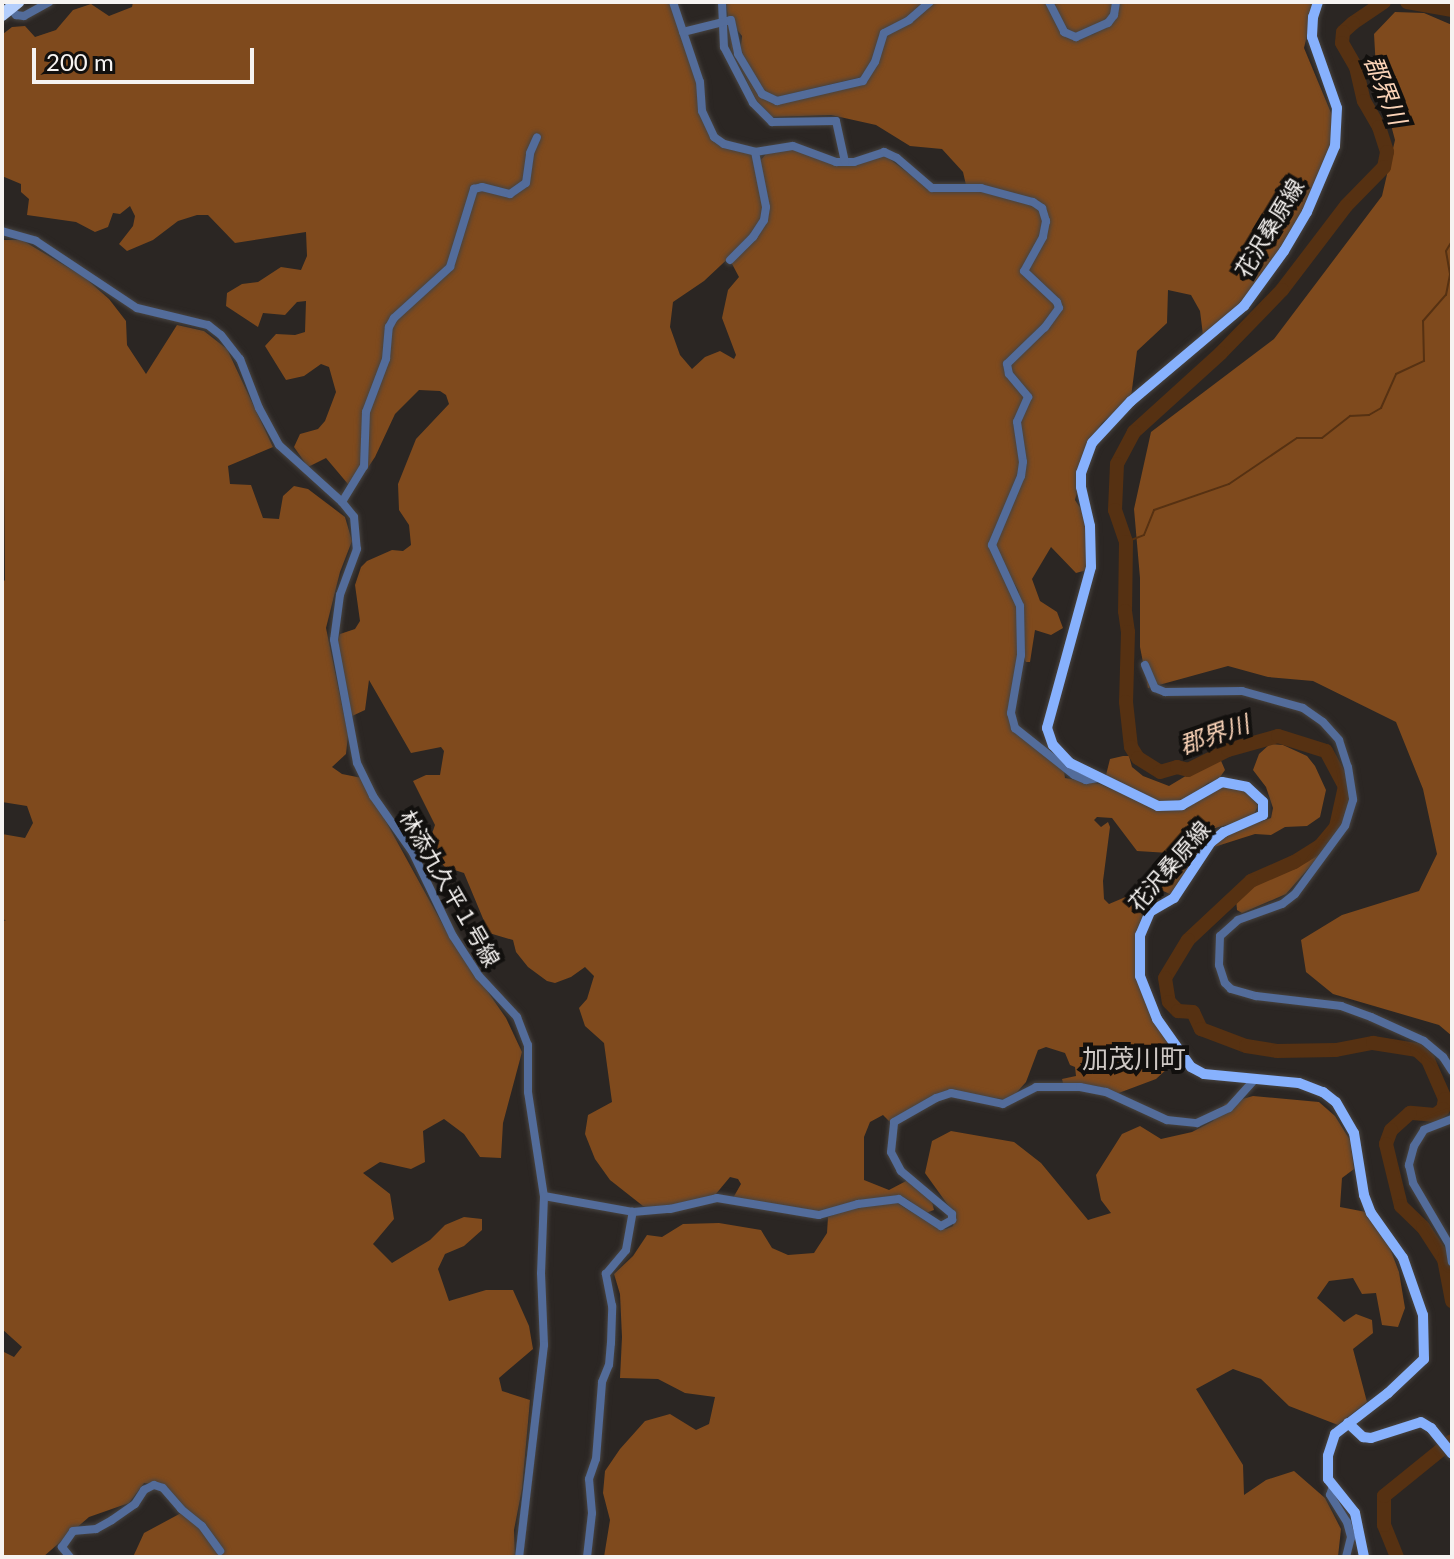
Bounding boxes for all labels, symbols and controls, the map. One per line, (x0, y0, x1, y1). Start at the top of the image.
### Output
scale bar (36, 32, 258, 82)
text: 200 m (46, 47, 114, 76)
water label: 郡界川 (1359, 51, 1413, 129)
street label: 花沢桑原線 (1229, 174, 1309, 282)
water label: 郡界川 (1175, 709, 1253, 759)
street label: 林添九久平１号線 (395, 805, 505, 971)
street label: 花沢桑原線 (1123, 816, 1215, 916)
district label: 加茂川町 (1082, 1043, 1186, 1075)

